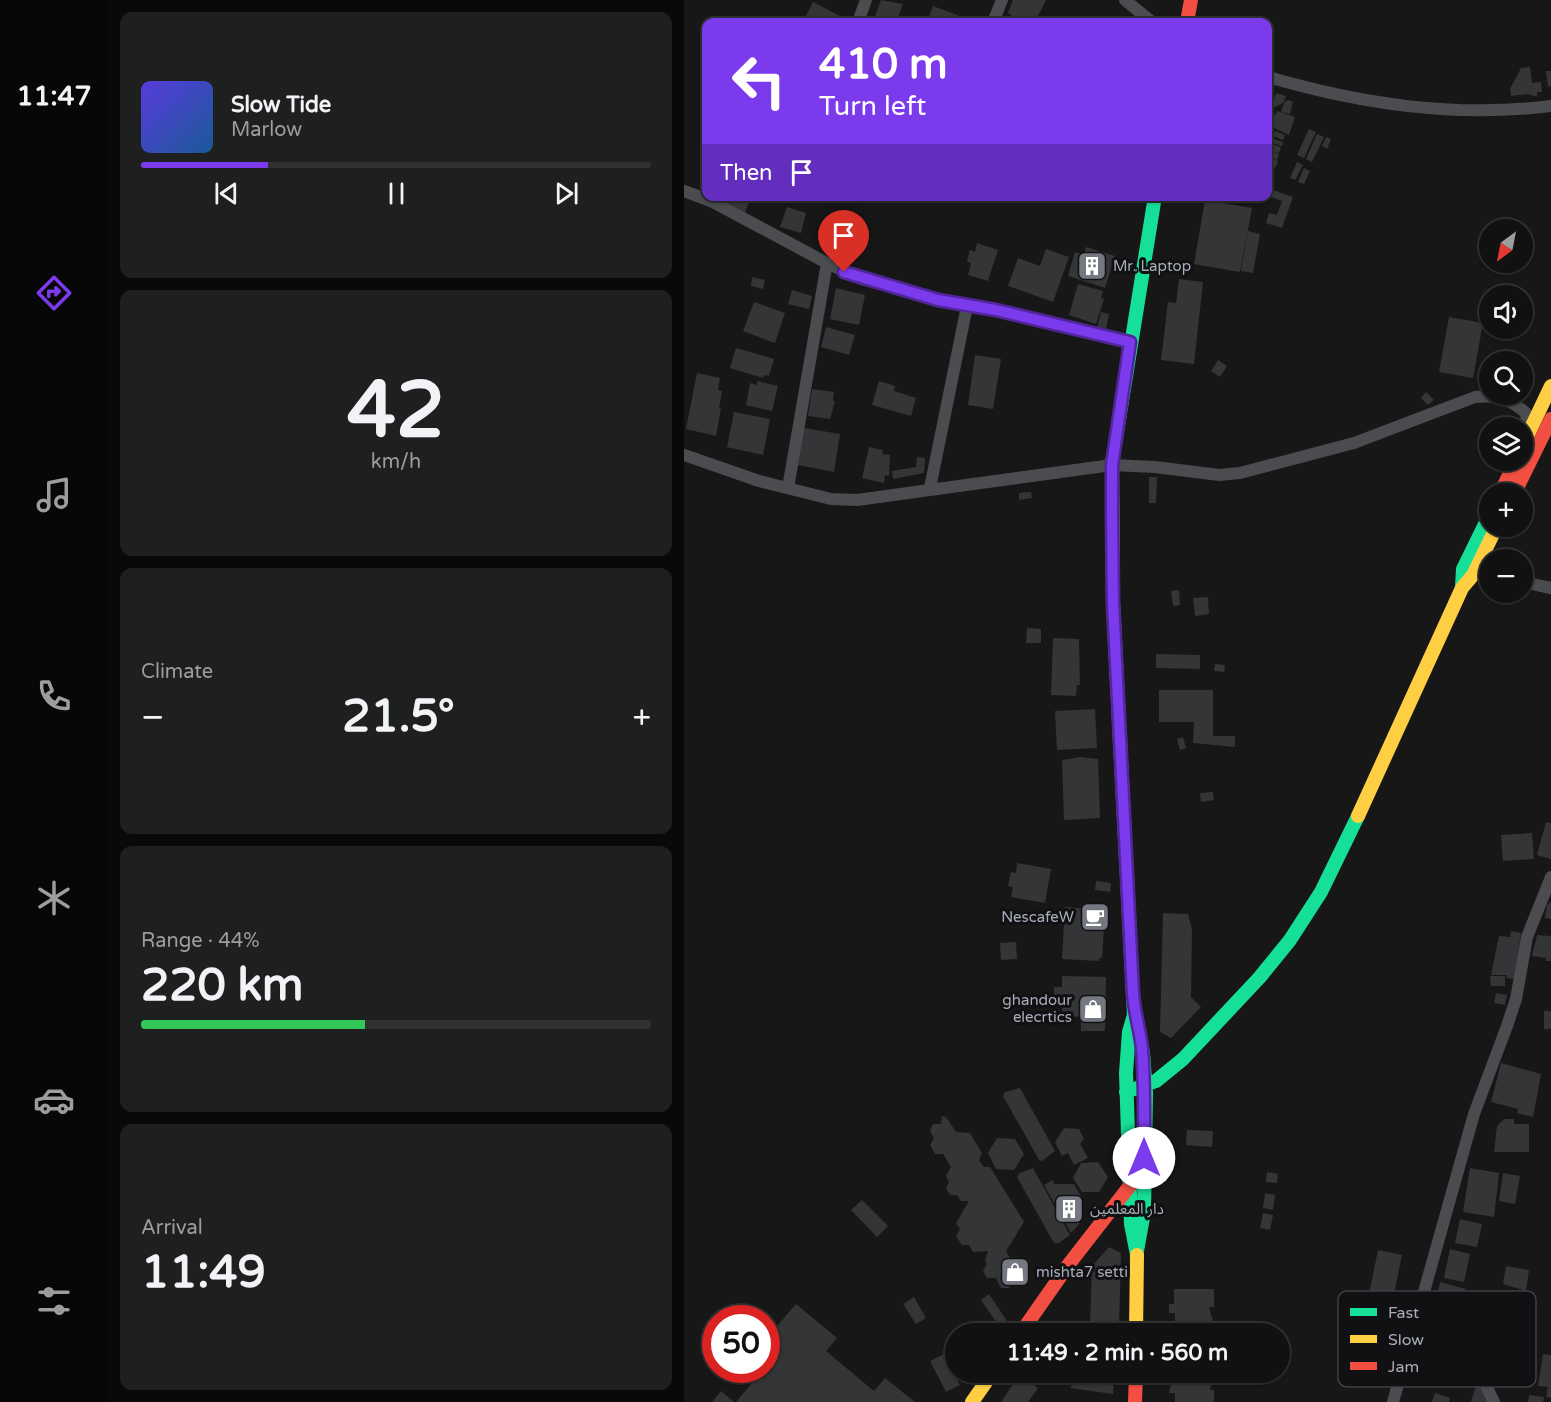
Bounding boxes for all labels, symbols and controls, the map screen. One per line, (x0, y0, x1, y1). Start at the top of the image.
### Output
text: 410 m (819, 39, 948, 90)
icon: left (720, 42, 798, 120)
text: 11:47 (17, 80, 91, 113)
text: Turn left (819, 90, 926, 123)
text: Slow Tide (231, 92, 331, 118)
text: Marlow (231, 118, 302, 142)
icon: arrive (785, 156, 818, 189)
text: Then (720, 160, 773, 186)
icon: previous (210, 177, 243, 210)
icon: pause (380, 177, 413, 210)
icon: next (550, 177, 583, 210)
pin (818, 210, 869, 272)
icon: arrive (827, 219, 860, 252)
north arrow (1479, 219, 1533, 273)
map controls (1479, 219, 1533, 603)
building icon: Mr. Laptop (1076, 250, 1108, 282)
place label: Mr. Laptop (1113, 257, 1191, 275)
icon: directions (33, 272, 75, 314)
button: sound (1479, 285, 1533, 339)
button: search (1479, 351, 1533, 405)
text: 42 (347, 364, 445, 458)
button: layers (1479, 417, 1533, 471)
text: km/h (371, 450, 421, 474)
icon: music (33, 474, 75, 516)
button: + (1479, 483, 1533, 537)
button: − (1479, 549, 1533, 603)
text: Climate (141, 660, 213, 684)
icon: phone (33, 675, 75, 717)
text: 21.5° (342, 690, 455, 744)
text: − (141, 698, 165, 737)
text: + (632, 698, 651, 737)
icon: climate (33, 877, 75, 919)
cafe icon: NescafeW (1079, 901, 1111, 933)
place label: NescafeW (1001, 908, 1074, 926)
text: Range · 44% (141, 929, 260, 953)
text: 220 km (141, 959, 303, 1013)
place label: ghandour elecrtics (1002, 991, 1072, 1026)
shop icon: ghandour elecrtics (1077, 993, 1109, 1025)
icon: car (33, 1079, 75, 1121)
position arrow (1112, 1126, 1176, 1190)
building icon: دار المعلمين (1053, 1193, 1085, 1225)
place label: دار المعلمين (1090, 1200, 1164, 1218)
text: Arrival (141, 1216, 203, 1240)
text: 11:49 (141, 1246, 266, 1300)
shop icon: mishta7 setti (999, 1256, 1031, 1288)
place label: mishta7 setti (1036, 1263, 1128, 1281)
icon: filters (33, 1280, 75, 1322)
legend (1338, 1291, 1536, 1387)
text: Fast (1388, 1303, 1419, 1323)
speed limit sign: 50 (702, 1305, 780, 1383)
text: Slow (1388, 1330, 1424, 1350)
text: 11:49 · 2 min · 560 m (1007, 1340, 1228, 1366)
text: Jam (1388, 1357, 1419, 1377)

